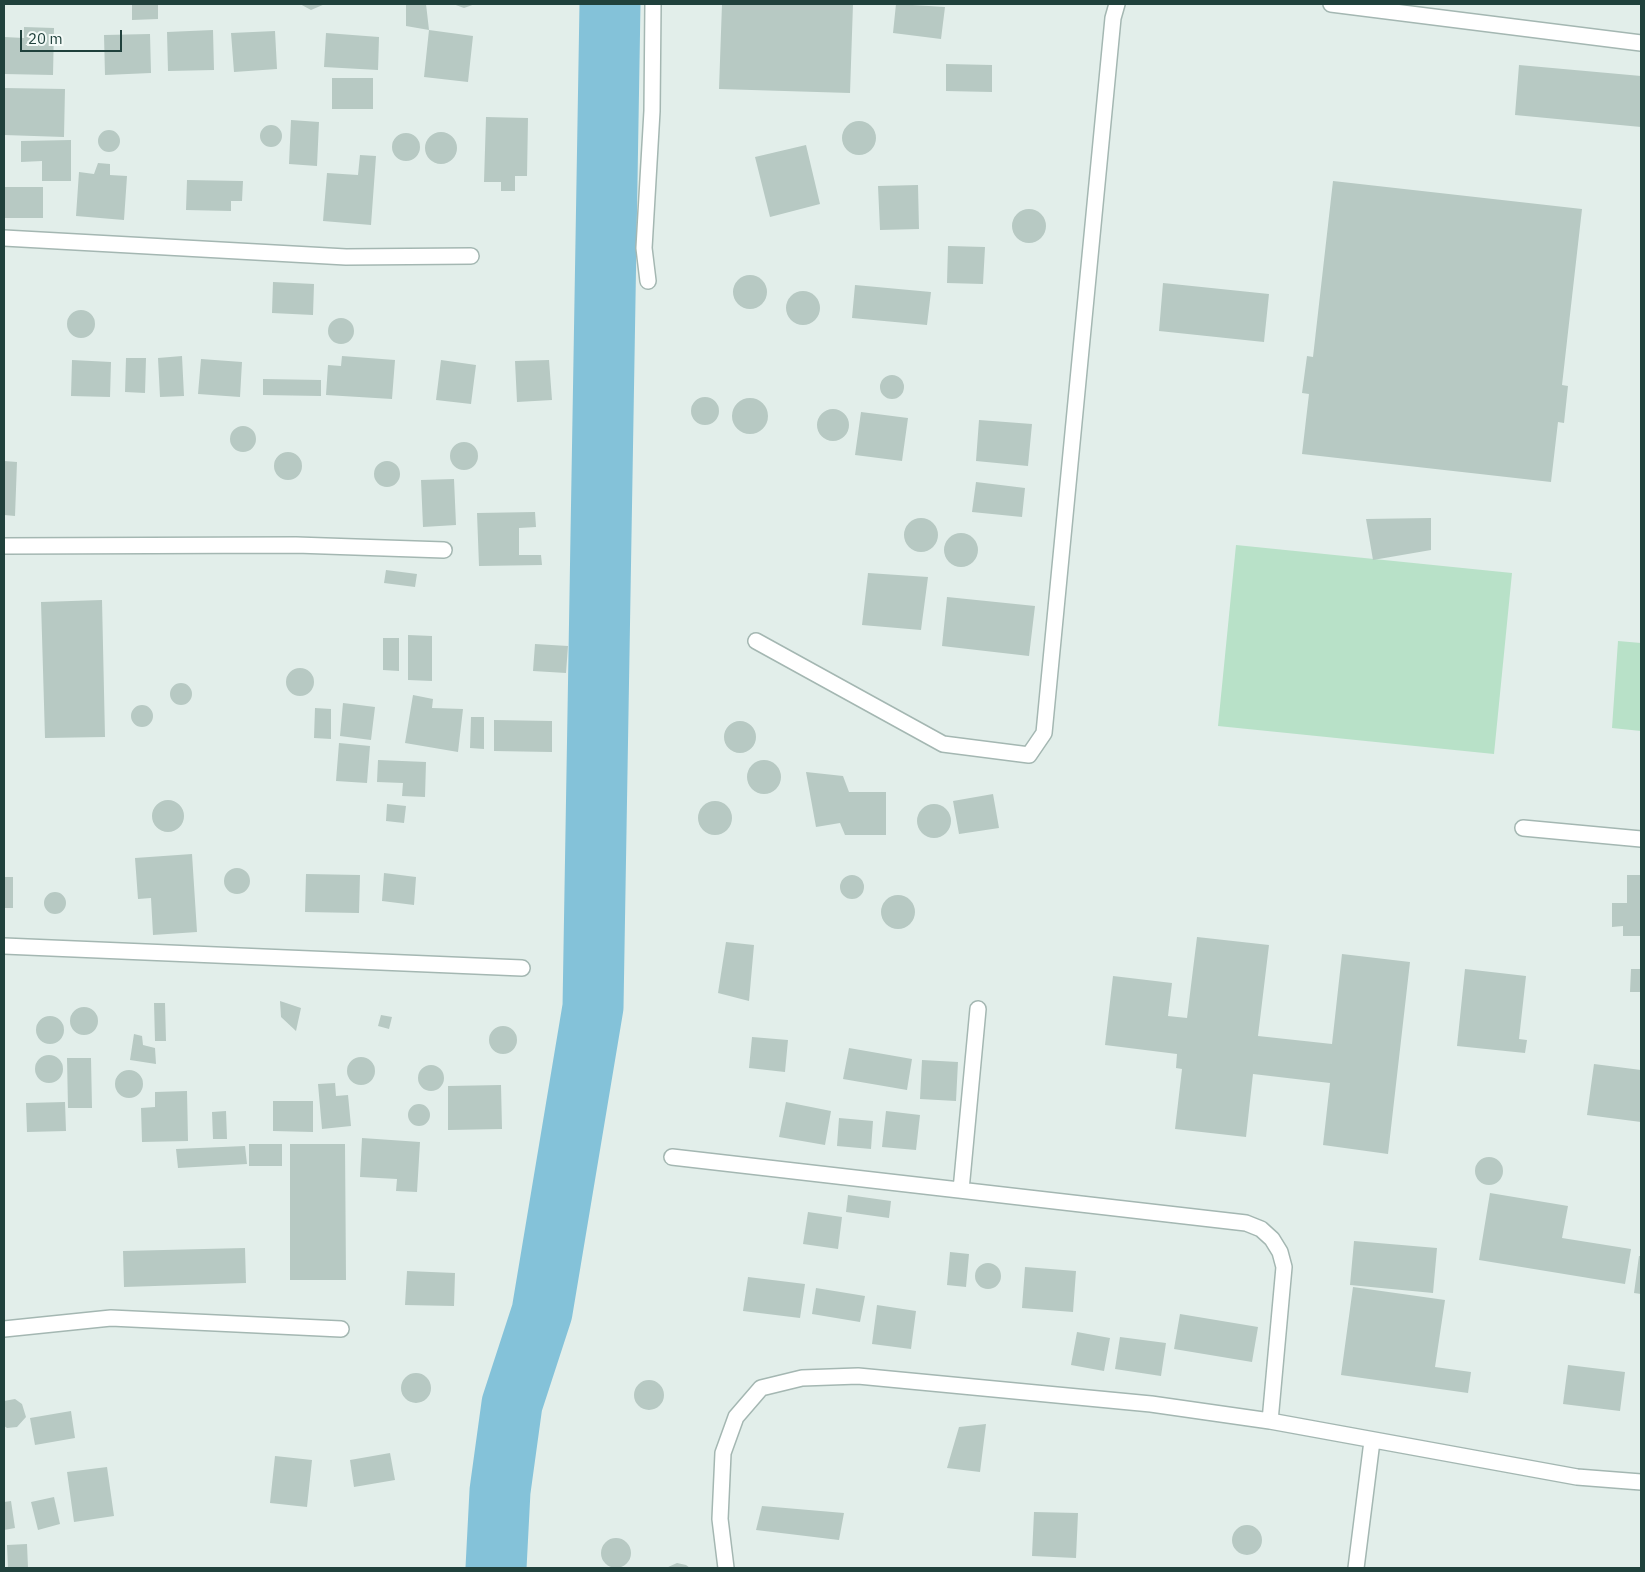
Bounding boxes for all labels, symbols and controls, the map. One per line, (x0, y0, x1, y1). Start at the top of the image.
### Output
scale bar (22, 20, 125, 52)
text: 20 m (28, 29, 63, 48)

